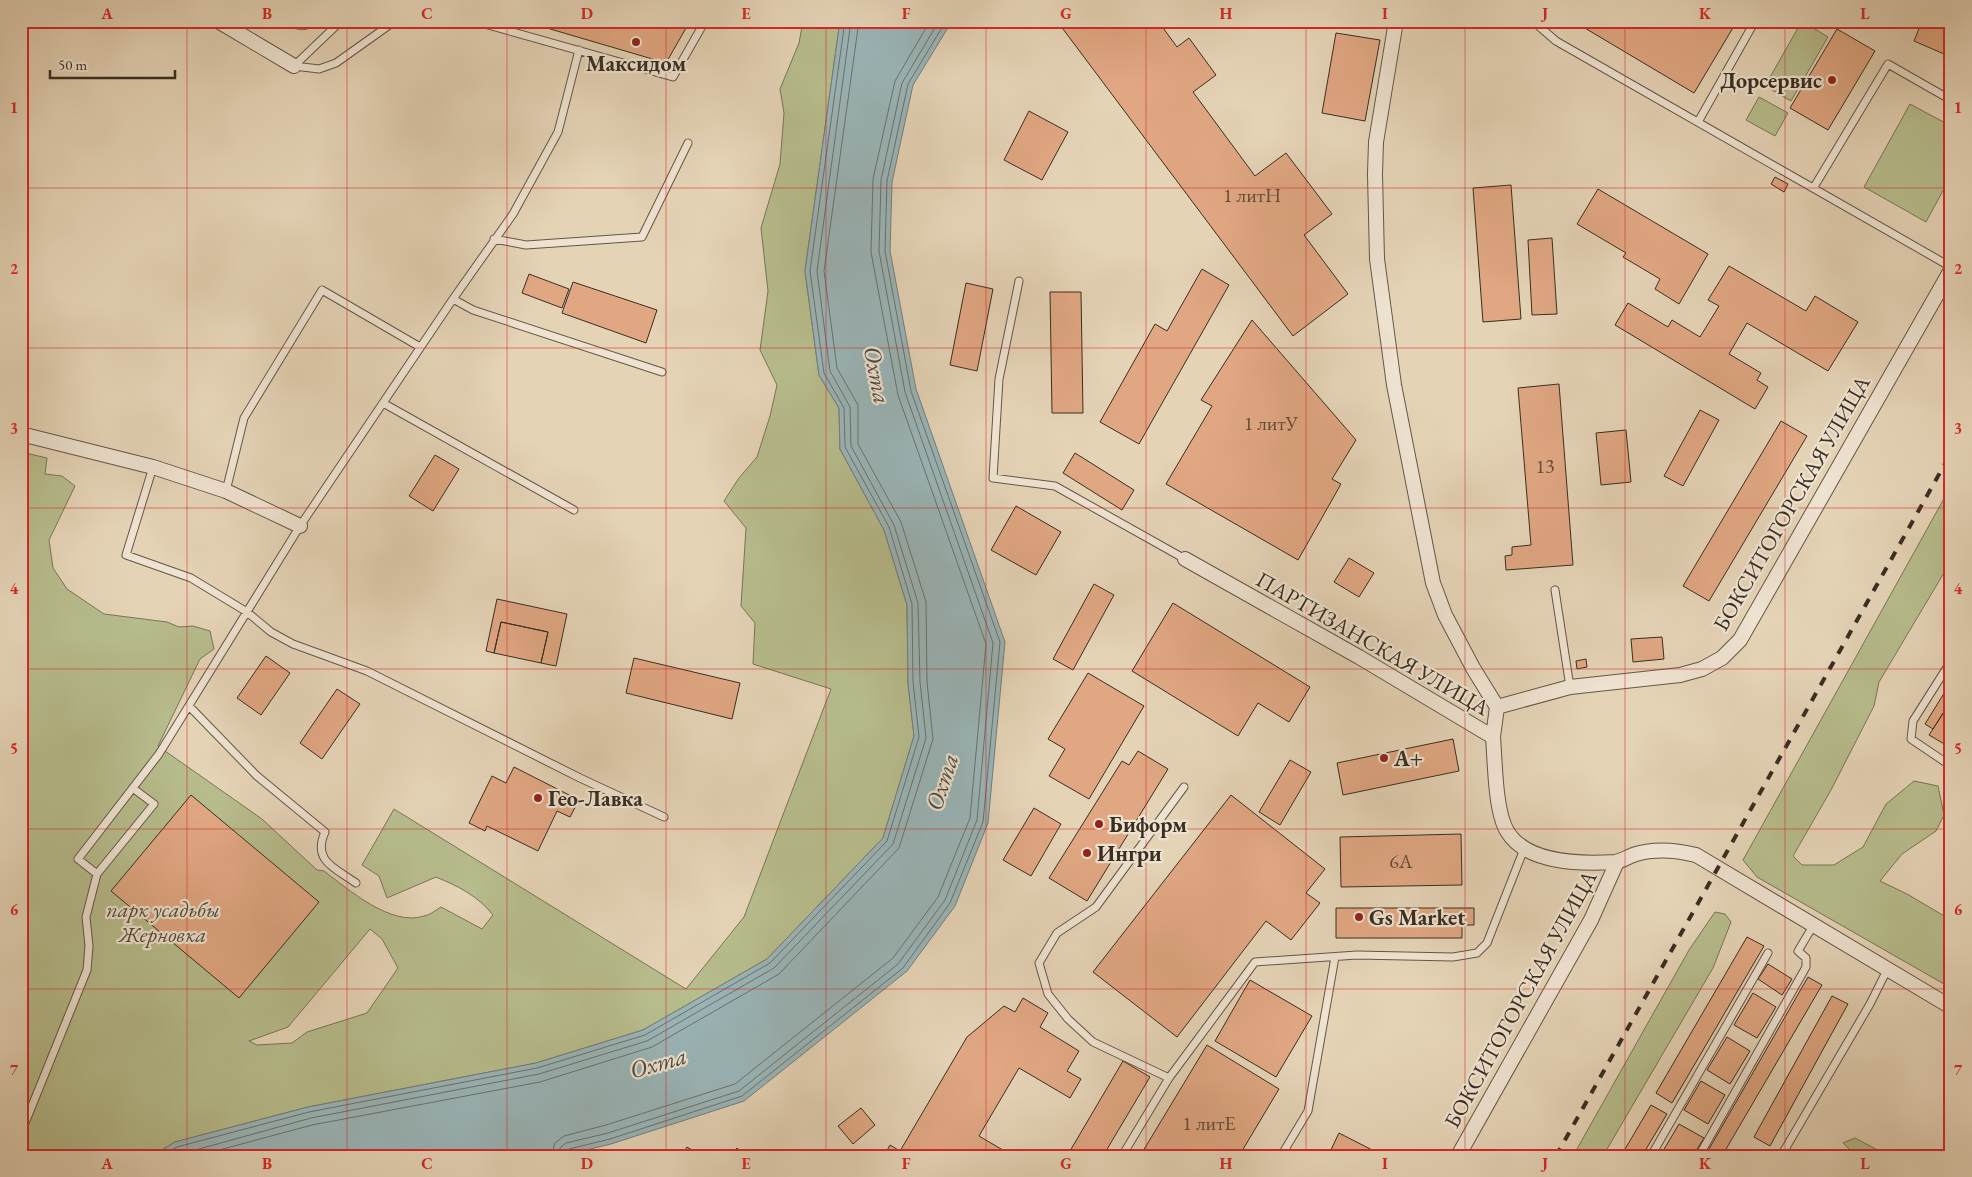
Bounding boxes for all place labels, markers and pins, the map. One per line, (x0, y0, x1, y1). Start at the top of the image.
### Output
marker: Максидом (630, 36, 642, 48)
place label: Максидом (586, 49, 686, 78)
place label: Дорсервис (1720, 66, 1822, 95)
marker: Дорсервис (1826, 74, 1838, 86)
place label: А+ (1393, 744, 1423, 773)
marker: А+ (1378, 752, 1390, 764)
place label: Гео-Лавка (548, 784, 643, 813)
marker: Гео-Лавка (532, 792, 544, 804)
place label: Биформ (1109, 810, 1187, 839)
marker: Биформ (1093, 818, 1105, 830)
place label: Ингри (1097, 839, 1162, 868)
marker: Ингри (1081, 847, 1093, 859)
place label: Gs Market (1369, 903, 1466, 932)
marker: Gs Market (1353, 911, 1365, 923)

